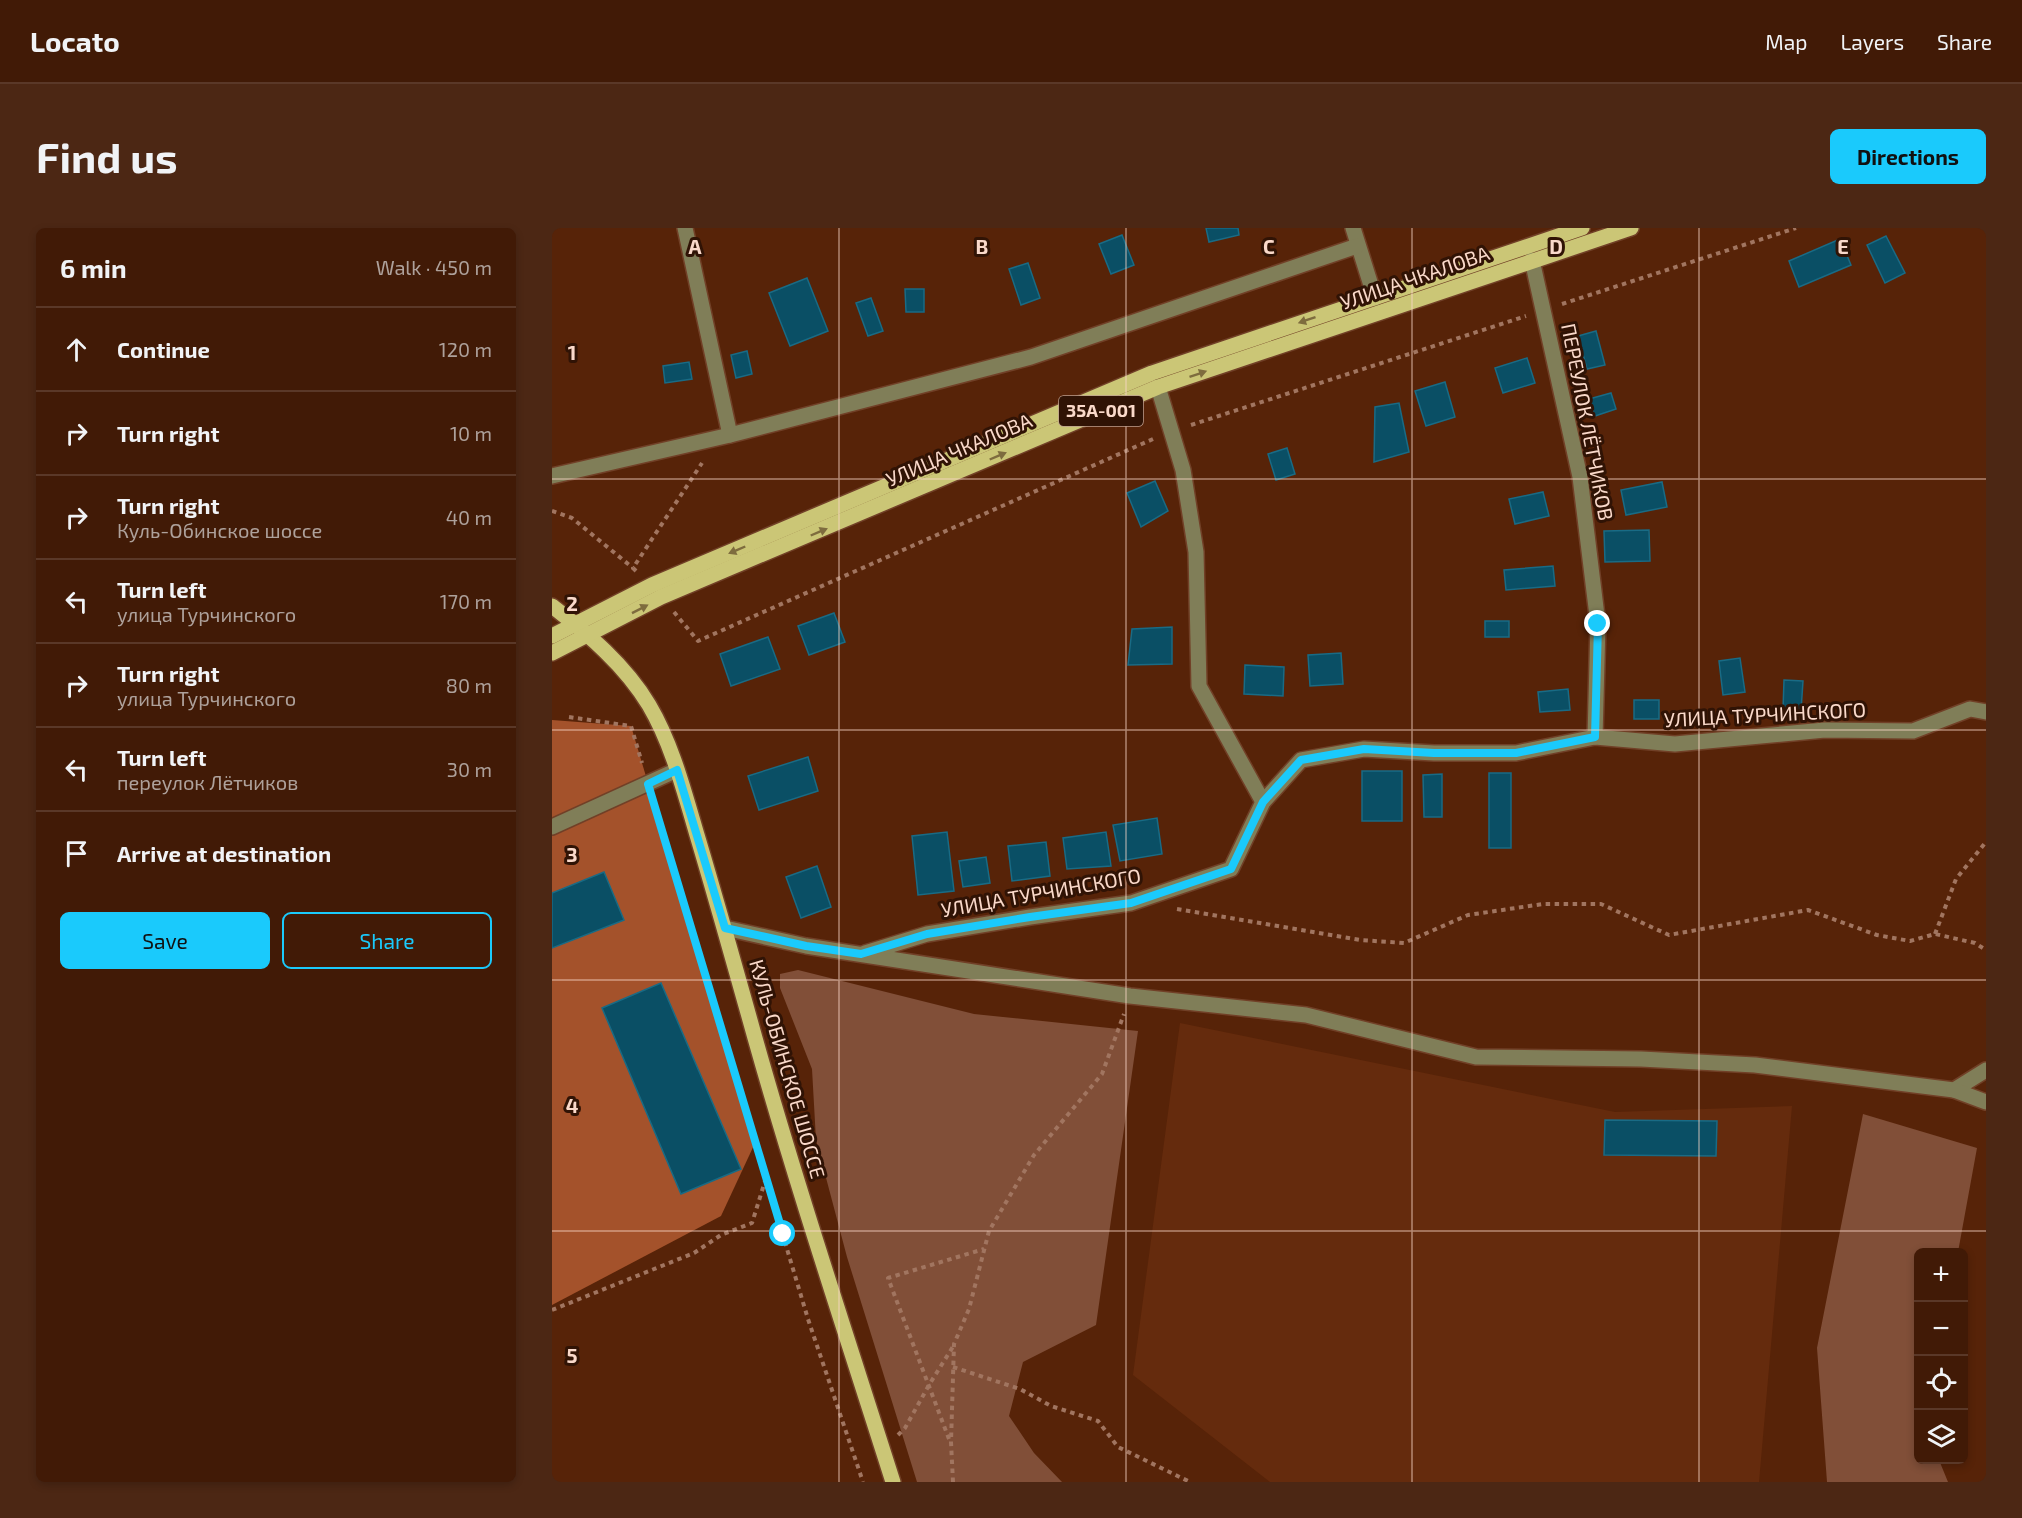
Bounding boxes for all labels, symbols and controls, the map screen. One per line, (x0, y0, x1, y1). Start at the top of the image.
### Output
text: Locato (30, 24, 120, 58)
text: Map (1765, 29, 1807, 54)
text: Layers (1840, 29, 1904, 54)
text: Share (1937, 29, 1992, 54)
button: Directions (1830, 129, 1986, 184)
text: Find us (36, 131, 178, 181)
text: A (688, 234, 702, 258)
text: B (976, 234, 988, 258)
text: C (1263, 234, 1275, 258)
text: D (1549, 234, 1563, 258)
text: E (1837, 234, 1849, 258)
street label: УЛИЦА ЧКАЛОВА (1337, 240, 1493, 314)
text: 6 min (60, 252, 127, 283)
text: Walk · 450 m (376, 255, 492, 279)
one-way arrow (1298, 316, 1316, 326)
street label: ПЕРЕУЛОК ЛЁТЧИКОВ (1557, 321, 1619, 523)
icon: ahead (60, 333, 93, 366)
text: Continue (117, 336, 210, 362)
text: 120 m (439, 337, 492, 361)
text: 1 (568, 340, 576, 364)
one-way arrow (1189, 368, 1207, 378)
road number: 35А-001 (1059, 396, 1143, 426)
street label: УЛИЦА ЧКАЛОВА (882, 407, 1036, 491)
icon: right (60, 417, 93, 450)
text: Turn right (117, 420, 219, 446)
text: 10 m (450, 421, 492, 445)
one-way arrow (990, 451, 1007, 460)
text: Turn right (117, 492, 219, 518)
icon: right (60, 501, 93, 534)
text: 40 m (446, 505, 492, 529)
text: Куль-Обинское шоссе (117, 518, 322, 542)
one-way arrow (810, 527, 828, 536)
one-way arrow (728, 546, 746, 555)
text: Turn left (117, 576, 206, 602)
icon: left (60, 585, 93, 618)
text: 170 m (440, 589, 492, 613)
text: 2 (566, 591, 578, 615)
text: улица Турчинского (117, 602, 296, 626)
one-way arrow (631, 604, 649, 614)
route end (1584, 610, 1610, 636)
text: Turn right (117, 660, 219, 686)
icon: right (60, 669, 93, 702)
text: 80 m (446, 673, 492, 697)
text: улица Турчинского (117, 686, 296, 710)
street label: УЛИЦА ТУРЧИНСКОГО (1663, 697, 1867, 731)
text: Turn left (117, 744, 206, 770)
icon: left (60, 753, 93, 786)
text: 30 m (447, 757, 492, 781)
text: переулок Лётчиков (117, 770, 298, 794)
icon: arrive (60, 837, 93, 870)
text: Arrive at destination (117, 840, 331, 866)
text: 3 (566, 842, 578, 866)
street label: УЛИЦА ТУРЧИНСКОГО (939, 863, 1143, 921)
button: Save (60, 912, 270, 969)
button: Share (282, 912, 492, 969)
street label: КУЛЬ-ОБИНСКОЕ ШОССЕ (745, 956, 831, 1181)
text: 4 (566, 1093, 579, 1117)
route start (769, 1220, 795, 1246)
map controls (1914, 1248, 1968, 1464)
button: + (1914, 1248, 1968, 1302)
button: − (1914, 1302, 1968, 1356)
text: 5 (566, 1343, 578, 1367)
button: locate (1914, 1356, 1968, 1410)
button: layers (1914, 1410, 1968, 1464)

